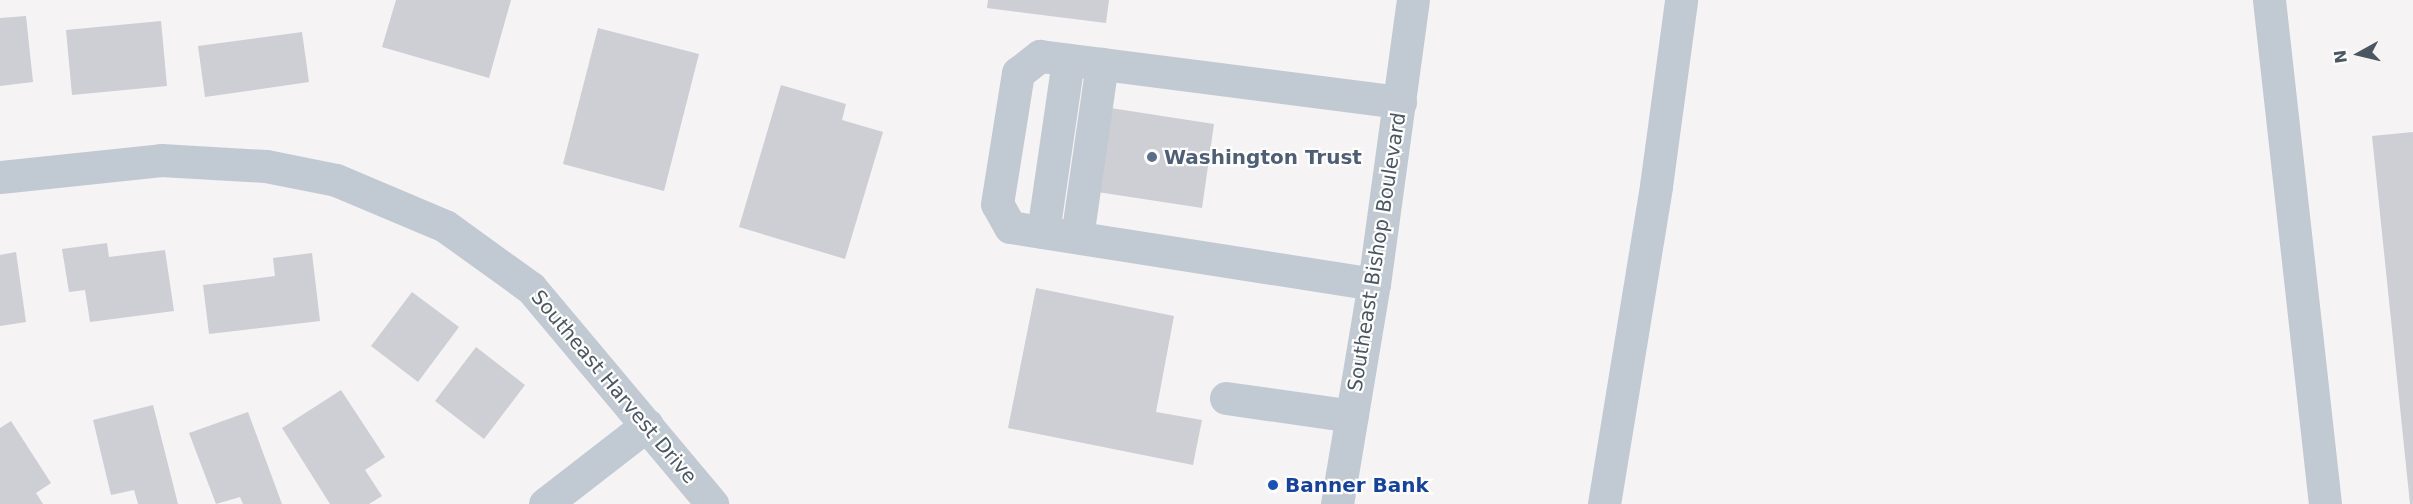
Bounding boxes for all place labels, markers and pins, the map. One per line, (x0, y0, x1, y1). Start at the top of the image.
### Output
place label: Washington Trust (1164, 145, 1362, 169)
marker: Washington Trust (1145, 150, 1159, 164)
place label: Banner Bank (1285, 473, 1429, 497)
marker: Banner Bank (1266, 478, 1280, 492)

